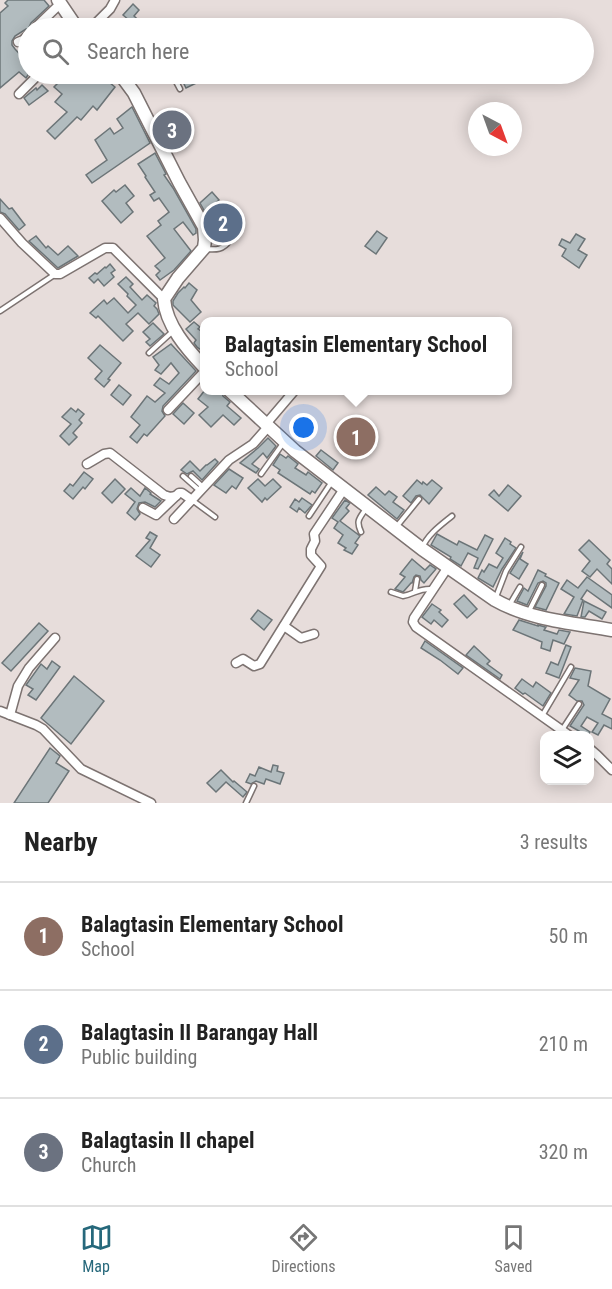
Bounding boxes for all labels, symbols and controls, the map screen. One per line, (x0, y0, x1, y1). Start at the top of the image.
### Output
search box (18, 18, 594, 84)
icon: search (39, 35, 72, 68)
text: Search here (87, 39, 189, 64)
north arrow (468, 102, 522, 156)
pin: 3 (152, 108, 192, 152)
pin: 2 (204, 200, 242, 246)
popup (200, 317, 512, 395)
text: Balagtasin Elementary School (225, 332, 487, 357)
text: School (225, 357, 279, 381)
your location (289, 413, 318, 442)
pin: 1 (336, 414, 376, 460)
map controls (540, 731, 594, 785)
button: layers (540, 731, 594, 785)
text: Nearby (24, 827, 98, 857)
text: 3 results (520, 830, 588, 854)
text: Balagtasin Elementary School (81, 912, 344, 937)
text: 1 (38, 924, 49, 948)
text: 50 m (549, 924, 588, 948)
text: School (81, 937, 135, 961)
text: Balagtasin II Barangay Hall (81, 1020, 318, 1045)
text: 2 (38, 1032, 49, 1056)
text: 210 m (539, 1032, 588, 1056)
text: Public building (81, 1045, 197, 1069)
text: Balagtasin II chapel (81, 1128, 254, 1153)
text: 3 (38, 1140, 49, 1164)
text: 320 m (539, 1140, 588, 1164)
text: Church (81, 1153, 136, 1177)
tab: Map (80, 1221, 113, 1276)
tab: Directions (272, 1221, 335, 1276)
tab: Saved (494, 1221, 532, 1276)

